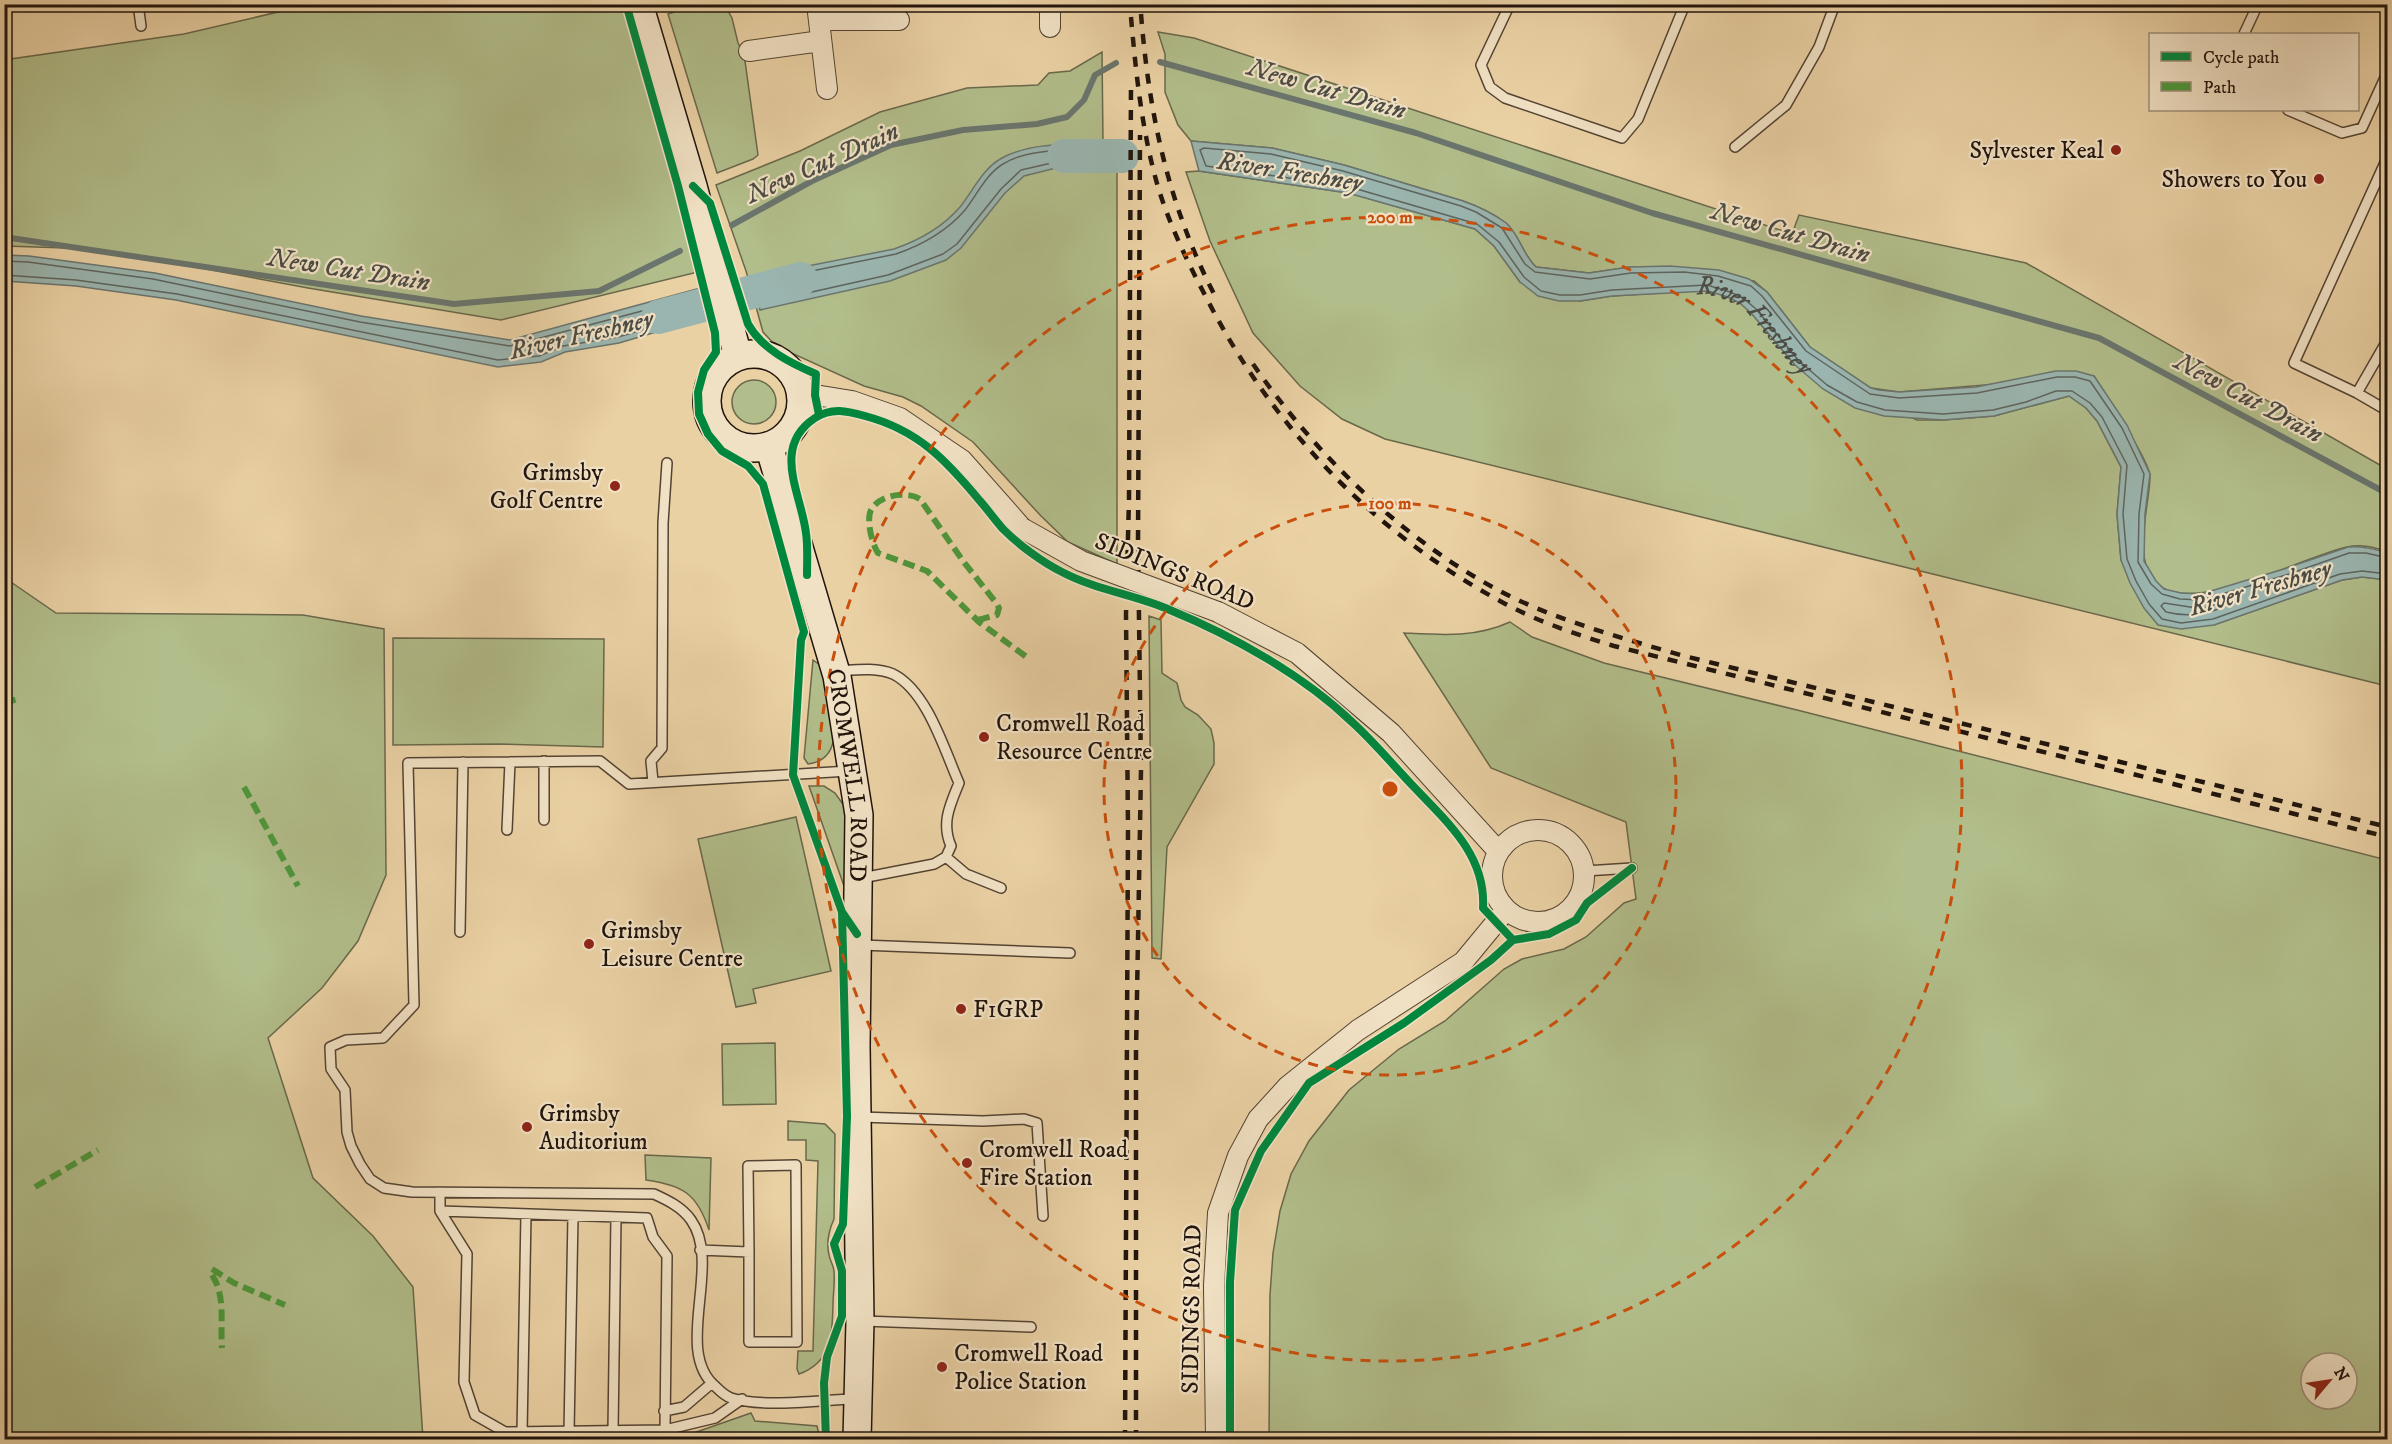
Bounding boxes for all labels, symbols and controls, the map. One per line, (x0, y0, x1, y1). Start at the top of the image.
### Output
legend (2149, 33, 2359, 111)
text: Cycle path (2203, 47, 2280, 69)
water label: New Cut Drain (1241, 50, 1410, 128)
text: Path (2203, 77, 2237, 99)
water label: New Cut Drain (739, 115, 904, 213)
place label: Sylvester Keal (1970, 136, 2105, 166)
marker: Sylvester Keal (2109, 143, 2123, 157)
water label: River Freshney (1214, 145, 1366, 201)
place label: Showers to You (2162, 165, 2307, 195)
marker: Showers to You (2312, 172, 2326, 186)
water label: New Cut Drain (1705, 194, 1874, 272)
text: 200 m (1367, 207, 1413, 229)
water label: New Cut Drain (263, 241, 432, 300)
water label: River Freshney (1695, 270, 1820, 385)
water label: River Freshney (505, 303, 658, 368)
water label: New Cut Drain (2166, 344, 2328, 451)
place label: Grimsby Golf Centre (490, 458, 604, 516)
marker: Grimsby Golf Centre (608, 479, 622, 493)
text: 100 m (1368, 493, 1412, 515)
street label: SIDINGS ROAD (1090, 526, 1259, 618)
water label: River Freshney (2184, 552, 2337, 625)
street label: CROMWELL ROAD (820, 667, 873, 882)
place label: Cromwell Road Resource Centre (996, 709, 1152, 767)
marker: Cromwell Road Resource Centre (977, 730, 991, 744)
centre of rings (1380, 779, 1400, 799)
place label: Grimsby Leisure Centre (601, 916, 743, 974)
marker: Grimsby Leisure Centre (582, 937, 596, 951)
place label: F1GRP (973, 995, 1043, 1025)
marker: F1GRP (954, 1002, 968, 1016)
place label: Grimsby Auditorium (539, 1099, 648, 1157)
marker: Grimsby Auditorium (520, 1120, 534, 1134)
place label: Cromwell Road Fire Station (979, 1135, 1128, 1193)
marker: Cromwell Road Fire Station (960, 1156, 974, 1170)
street label: SIDINGS ROAD (1176, 1224, 1208, 1394)
place label: Cromwell Road Police Station (954, 1339, 1103, 1397)
north arrow (2299, 1351, 2359, 1411)
marker: Cromwell Road Police Station (935, 1360, 949, 1374)
text: N (2329, 1364, 2353, 1385)

